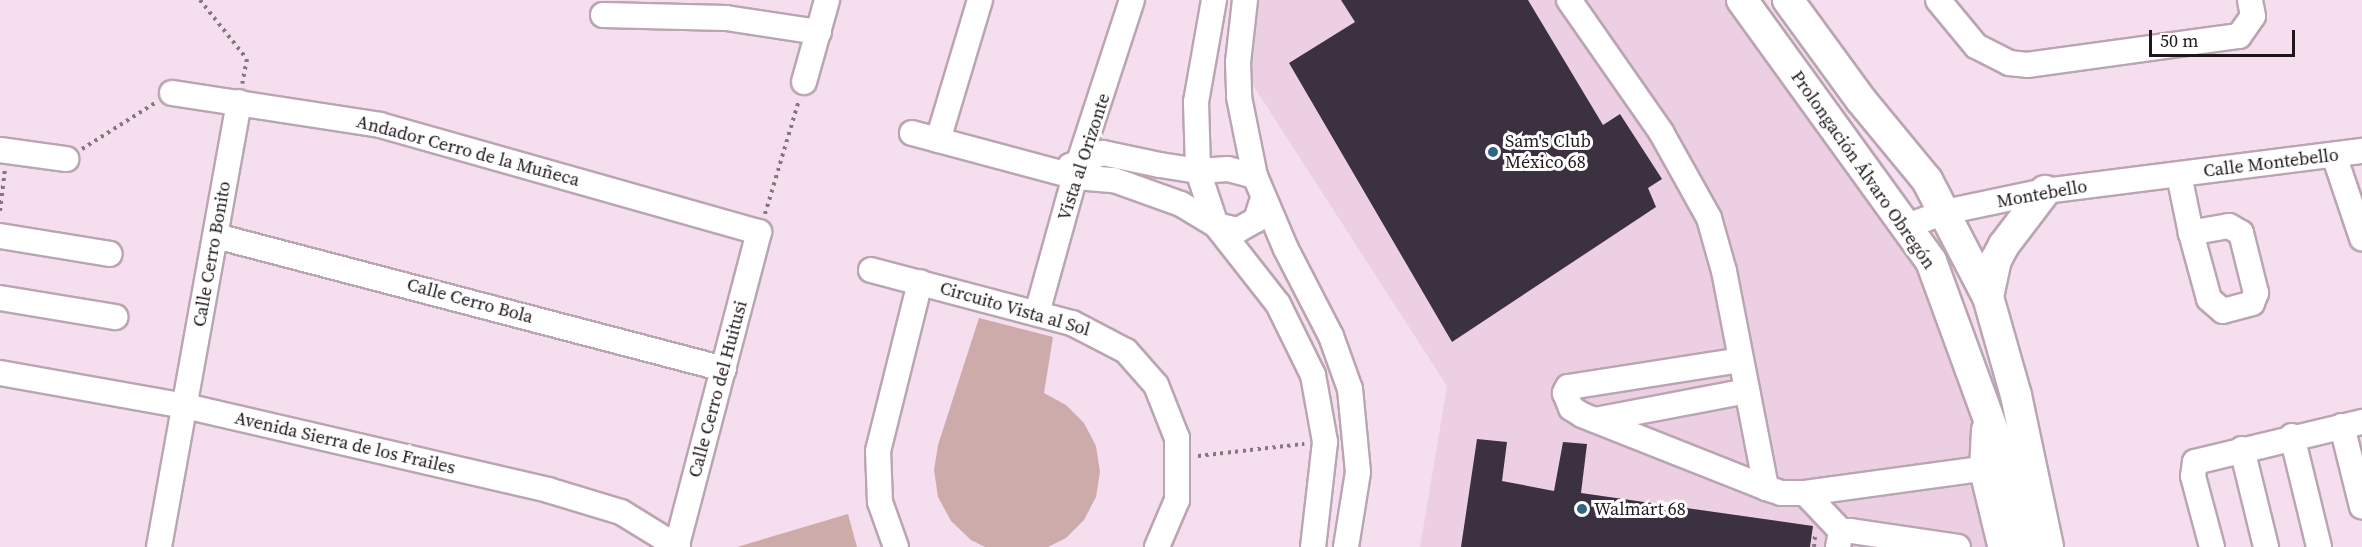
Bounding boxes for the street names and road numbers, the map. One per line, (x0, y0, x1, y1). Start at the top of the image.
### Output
street label: Prolongación Álvaro Obregón (1786, 67, 1940, 273)
street label: Vista al Orizonte (1053, 91, 1115, 223)
street label: Andador Cerro de la Muñeca (354, 111, 582, 191)
street label: Calle Montebello (2202, 144, 2340, 182)
street label: Montebello (1995, 175, 2089, 213)
street label: Calle Cerro Bonito (189, 179, 235, 329)
street label: Calle Cerro Bola (405, 274, 535, 328)
street label: Circuito Vista al Sol (937, 277, 1093, 341)
street label: Calle Cerro del Huitusi (684, 298, 752, 480)
street label: Avenida Sierra de los Frailes (233, 407, 457, 479)

